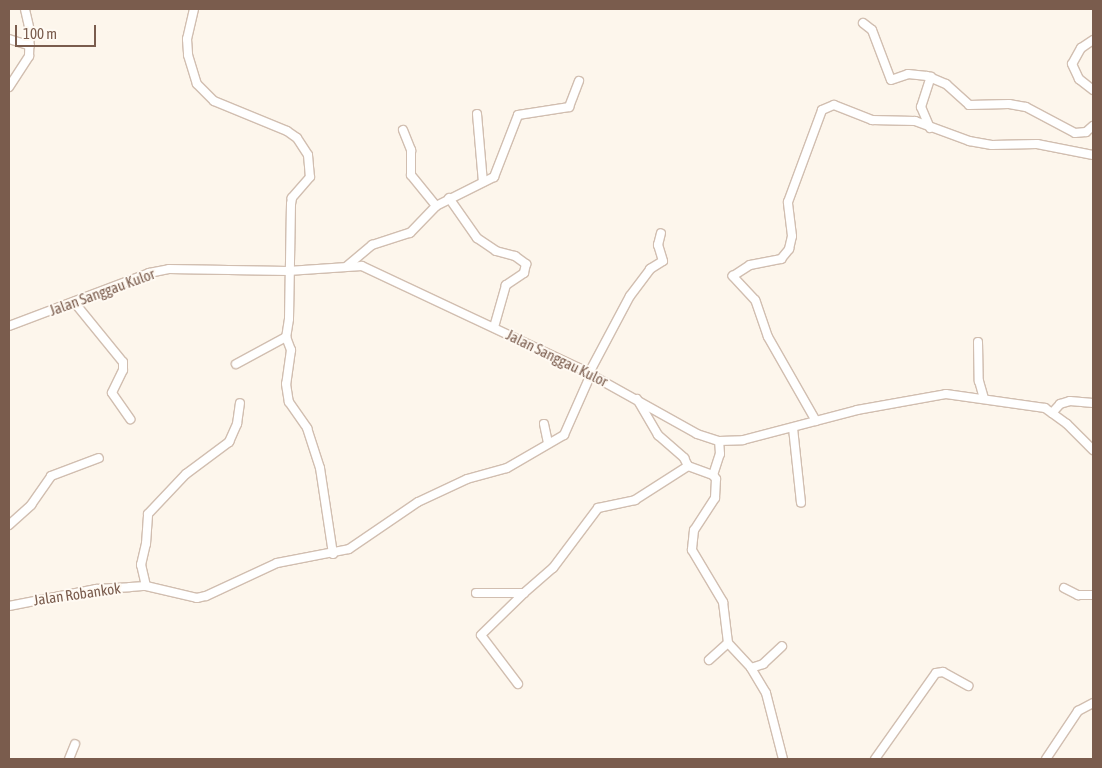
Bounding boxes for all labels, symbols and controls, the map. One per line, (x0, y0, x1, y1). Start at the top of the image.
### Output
scale bar (18, 15, 99, 47)
text: 100 m (23, 25, 57, 42)
street label: Jalan Sanggau Kulor (47, 265, 157, 319)
street label: Jalan Sanggau Kulor (503, 326, 611, 390)
street label: Jalan Robankok (32, 579, 122, 609)

